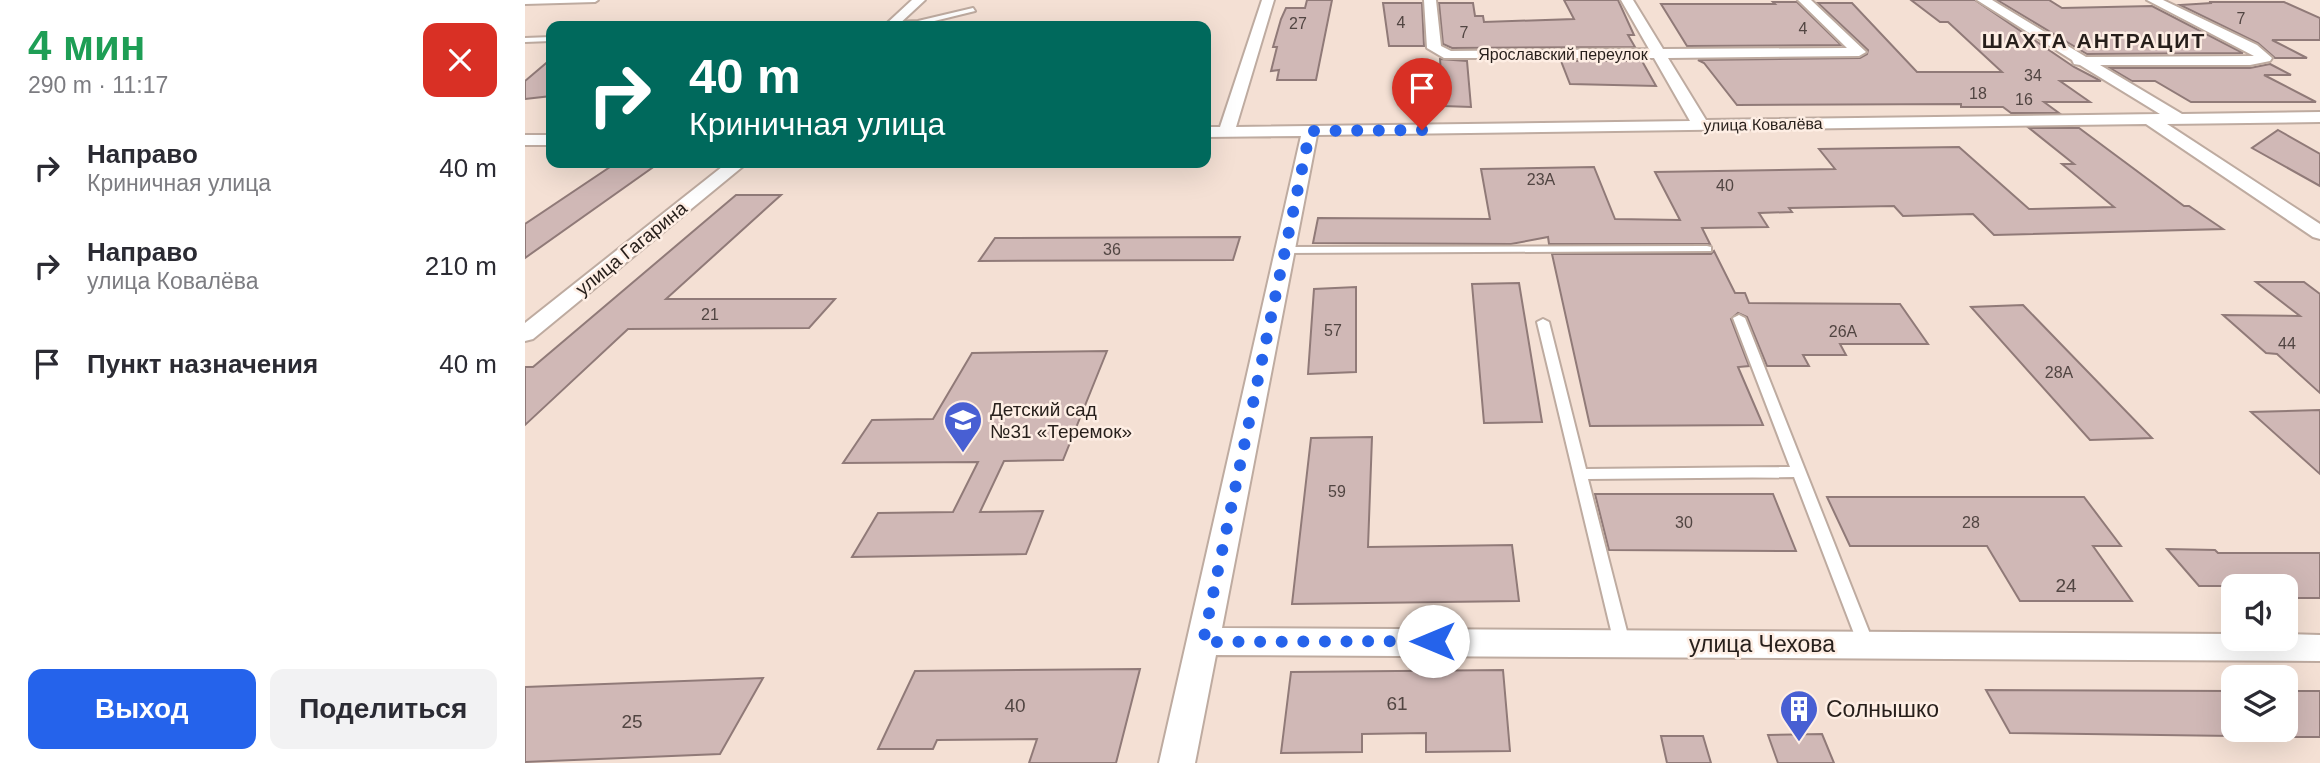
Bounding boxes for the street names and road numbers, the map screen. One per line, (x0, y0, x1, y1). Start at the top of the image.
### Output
street label: Ярославский переулок (1478, 46, 1649, 63)
street label: улица Ковалёва (1703, 115, 1823, 134)
street label: улица Гагарина (572, 197, 691, 300)
street label: улица Чехова (1689, 631, 1835, 657)

